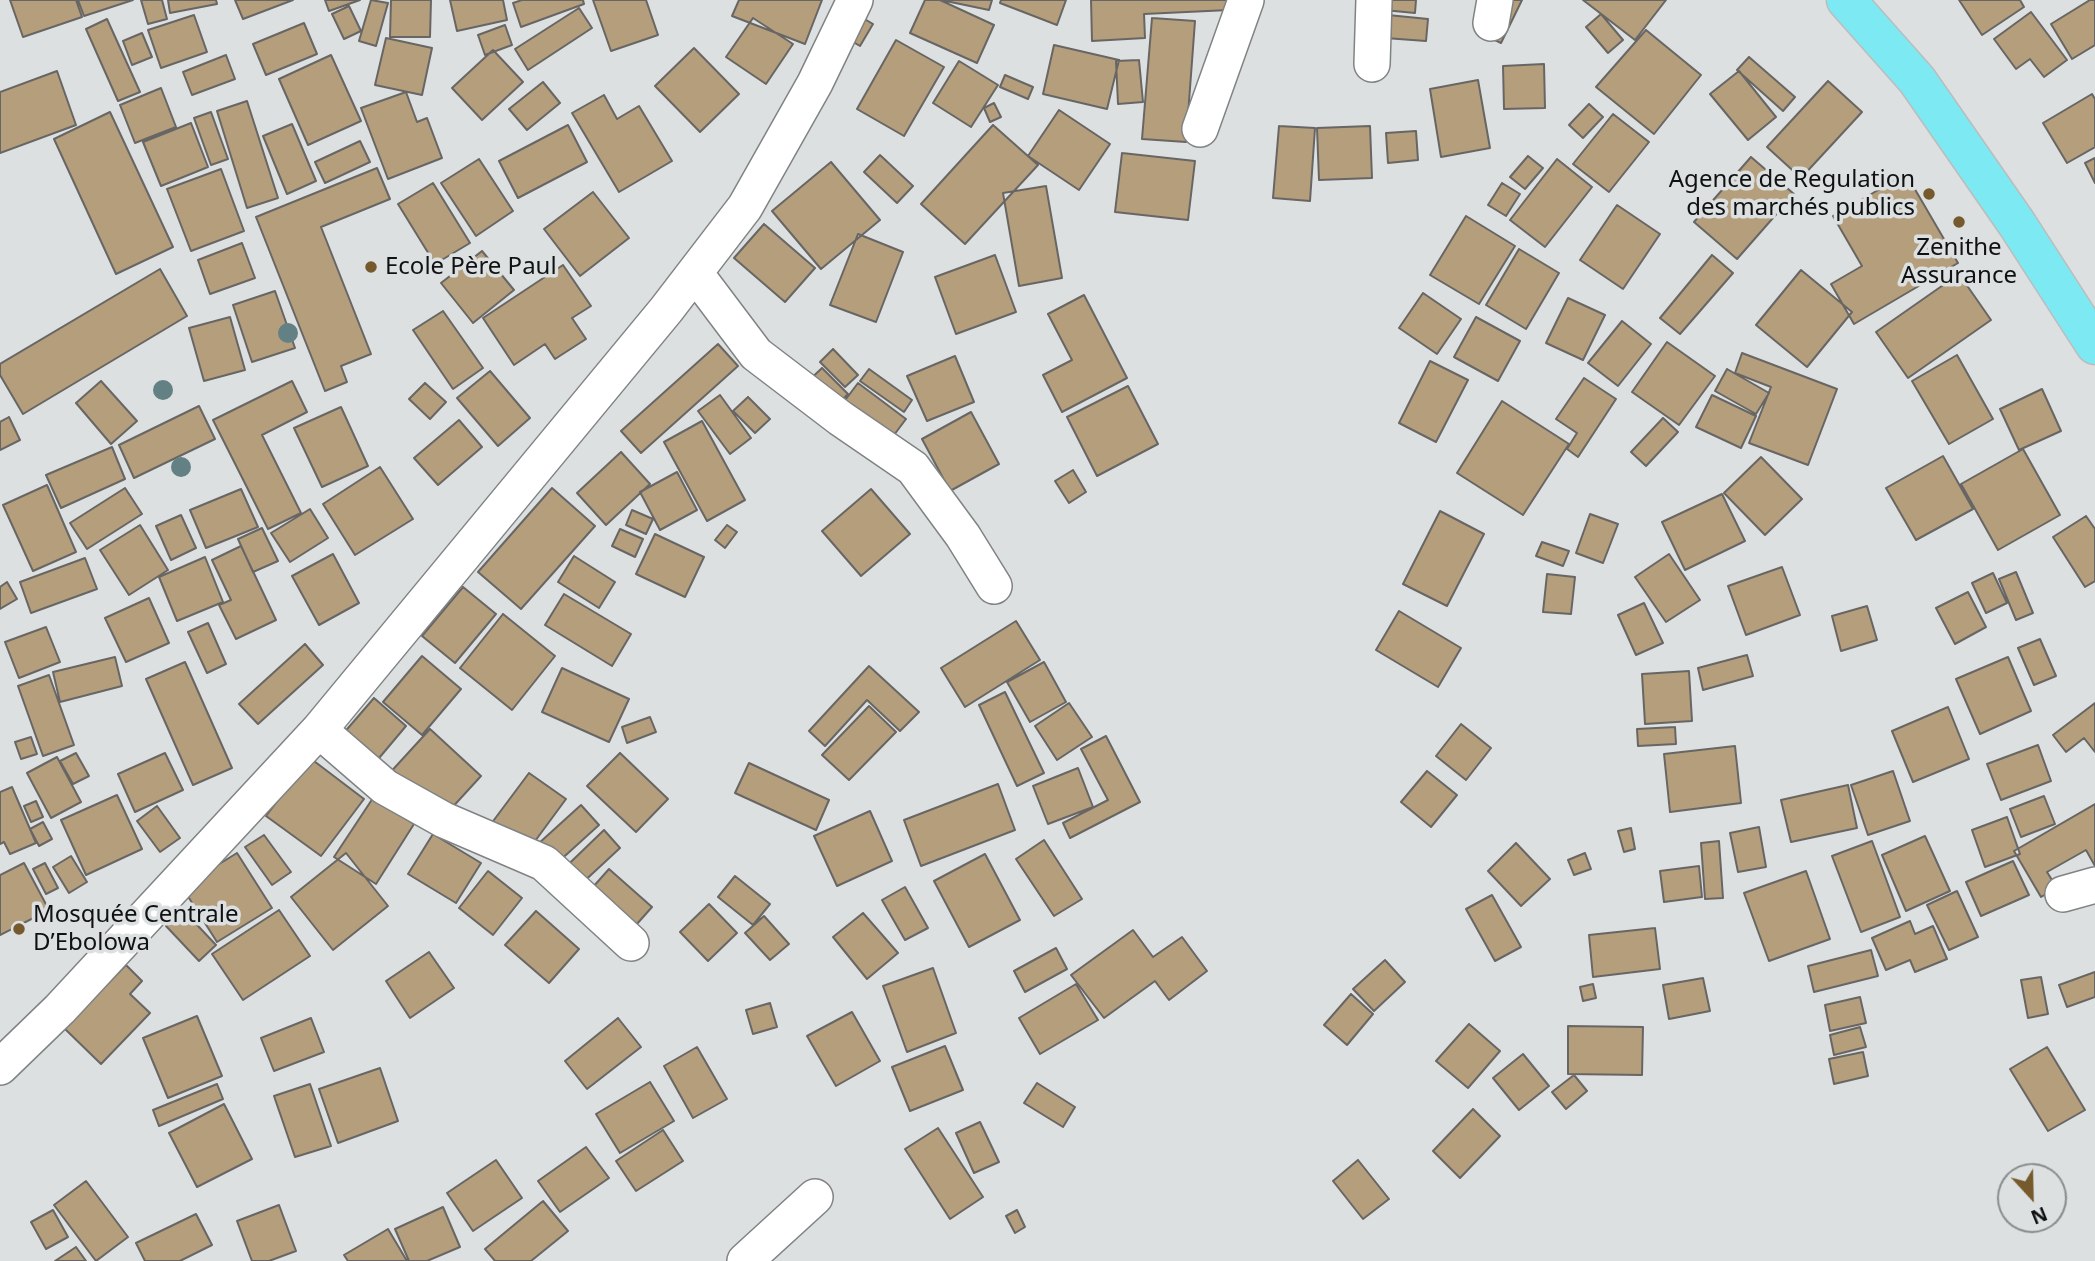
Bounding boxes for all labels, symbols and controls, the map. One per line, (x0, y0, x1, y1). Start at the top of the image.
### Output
place label: Agence de Regulation des marchés publics (1669, 166, 1915, 222)
marker: Agence de Regulation des marchés publics (1921, 186, 1937, 202)
marker: Zenithe Assurance (1951, 214, 1967, 230)
place label: Zenithe Assurance (1901, 234, 2017, 290)
place label: Ecole Père Paul (385, 253, 557, 281)
marker: Ecole Père Paul (363, 259, 379, 275)
place label: Mosquée Centrale D’Ebolowa (33, 901, 239, 957)
marker: Mosquée Centrale D’Ebolowa (11, 921, 27, 937)
north arrow (1997, 1163, 2067, 1233)
text: N (2027, 1201, 2051, 1231)

